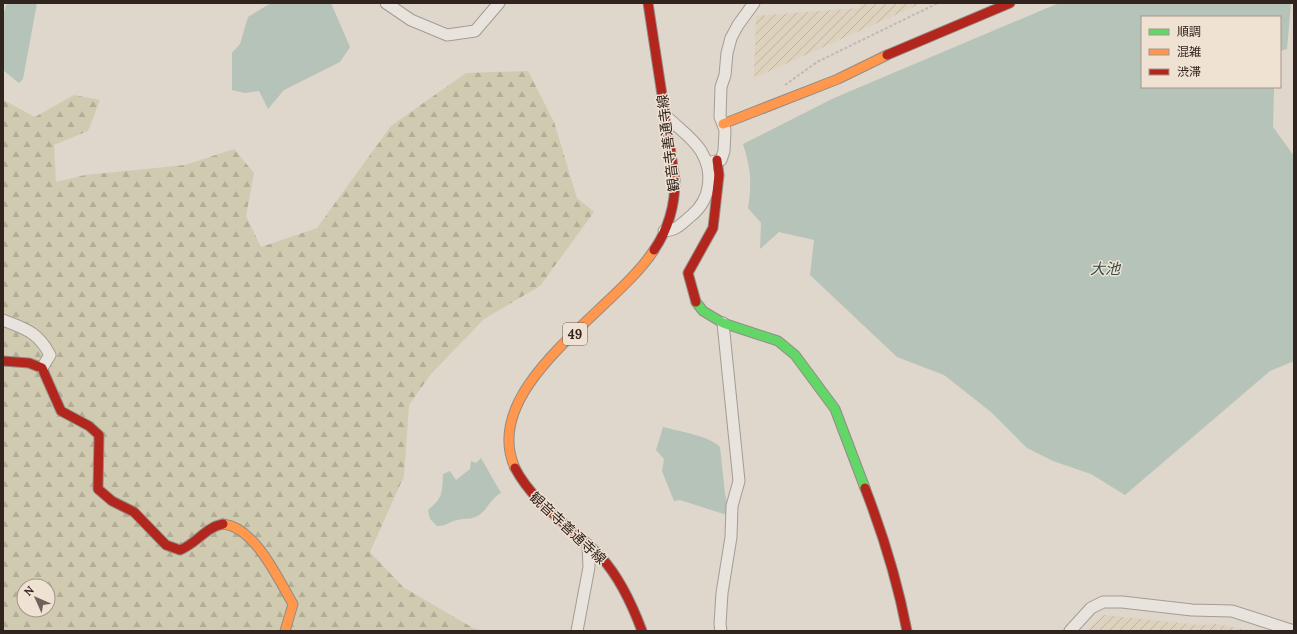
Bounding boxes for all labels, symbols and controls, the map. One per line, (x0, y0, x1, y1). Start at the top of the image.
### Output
legend (1141, 16, 1281, 88)
text: 順調 (1177, 24, 1201, 39)
text: 混雑 (1177, 44, 1201, 59)
text: 渋滞 (1177, 64, 1201, 79)
street label: 観音寺善通寺線 (653, 93, 683, 193)
water label: 大池 (1090, 259, 1122, 278)
road number: 49 (563, 323, 587, 345)
street label: 観音寺善通寺線 (526, 488, 610, 568)
north arrow (16, 578, 56, 618)
text: N (21, 583, 37, 599)

